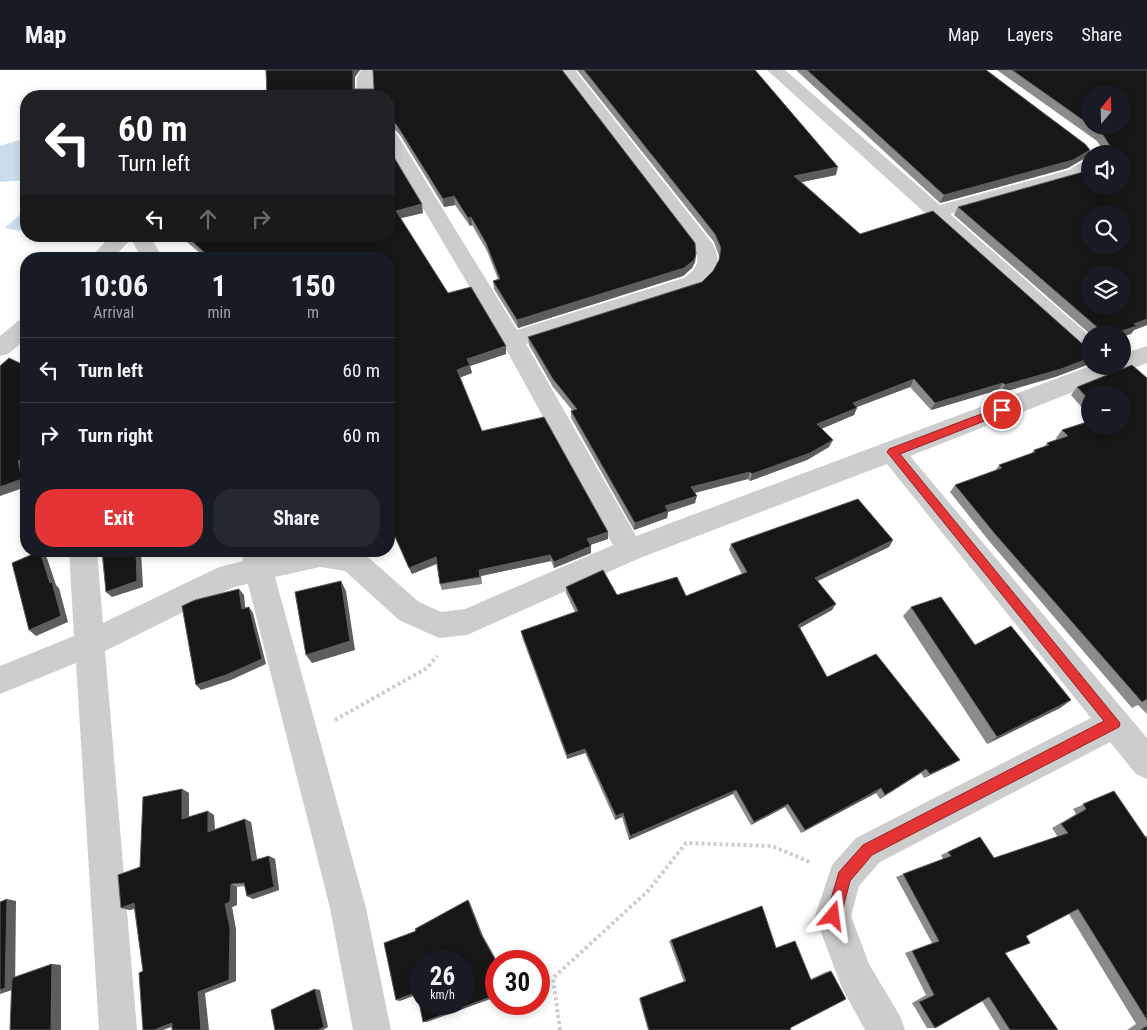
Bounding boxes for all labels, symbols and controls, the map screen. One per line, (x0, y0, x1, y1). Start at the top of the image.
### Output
text: Map (25, 21, 66, 49)
text: Map (948, 24, 979, 45)
text: Layers (1007, 24, 1054, 45)
text: Share (1082, 24, 1122, 45)
north arrow (1081, 85, 1131, 135)
map controls (1081, 85, 1131, 435)
text: 60 m (118, 109, 187, 150)
icon: left (35, 110, 100, 175)
button: sound (1081, 145, 1131, 195)
text: Turn left (118, 151, 190, 176)
icon: left (141, 205, 169, 233)
icon: ahead (194, 205, 222, 233)
icon: right (247, 205, 275, 233)
button: search (1081, 205, 1131, 255)
button: layers (1081, 265, 1131, 315)
text: 10:06 (79, 268, 148, 303)
text: 1 (212, 268, 227, 303)
text: 150 (290, 268, 336, 303)
text: Arrival (93, 303, 134, 322)
text: min (207, 303, 231, 322)
text: m (307, 303, 319, 322)
button: + (1081, 325, 1131, 375)
icon: left (35, 356, 63, 384)
text: Turn left (78, 359, 143, 382)
text: 60 m (343, 359, 380, 382)
button: − (1081, 385, 1131, 435)
pin (981, 389, 1023, 431)
icon: arrive (988, 396, 1016, 424)
icon: right (35, 421, 63, 449)
text: Turn right (78, 424, 153, 447)
text: 60 m (343, 424, 380, 447)
button: Exit (35, 489, 203, 547)
button: Share (213, 489, 380, 547)
position arrow (806, 889, 858, 941)
speed limit sign: 30 (485, 950, 550, 1015)
text: 26 (430, 962, 455, 991)
text: km/h (430, 988, 455, 1002)

